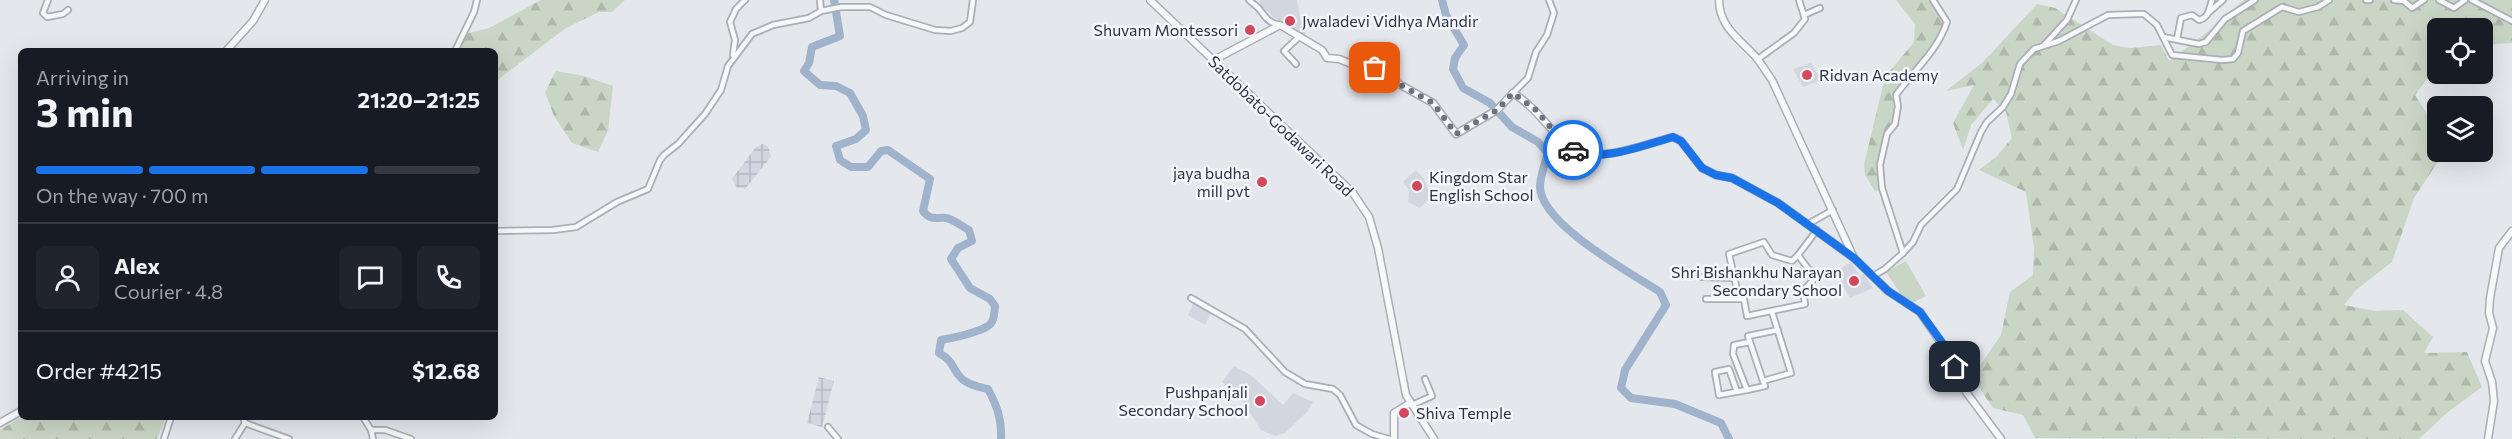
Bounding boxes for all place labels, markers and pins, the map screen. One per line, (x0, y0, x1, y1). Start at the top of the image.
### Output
place label: Jwaladevi Vidhya Mandir (1302, 11, 1479, 30)
marker: Jwaladevi Vidhya Mandir (1283, 14, 1297, 28)
place label: Shuvam Montessori (1094, 20, 1238, 39)
marker: Shuvam Montessori (1243, 23, 1257, 37)
pin (1349, 42, 1400, 93)
place label: Ridvan Academy (1819, 65, 1938, 84)
marker: Ridvan Academy (1800, 68, 1814, 82)
place label: jaya budha mill pvt (1173, 163, 1250, 200)
place label: Kingdom Star English School (1429, 167, 1534, 204)
marker: jaya budha mill pvt (1255, 175, 1269, 189)
marker: Kingdom Star English School (1410, 179, 1424, 193)
place label: Shri Bishankhu Narayan Secondary School (1671, 262, 1842, 299)
marker: Shri Bishankhu Narayan Secondary School (1847, 274, 1861, 288)
pin (1929, 341, 1980, 392)
place label: Pushpanjali Secondary School (1119, 382, 1248, 419)
marker: Pushpanjali Secondary School (1253, 394, 1267, 408)
place label: Shiva Temple (1416, 403, 1512, 422)
marker: Shiva Temple (1397, 406, 1411, 420)

